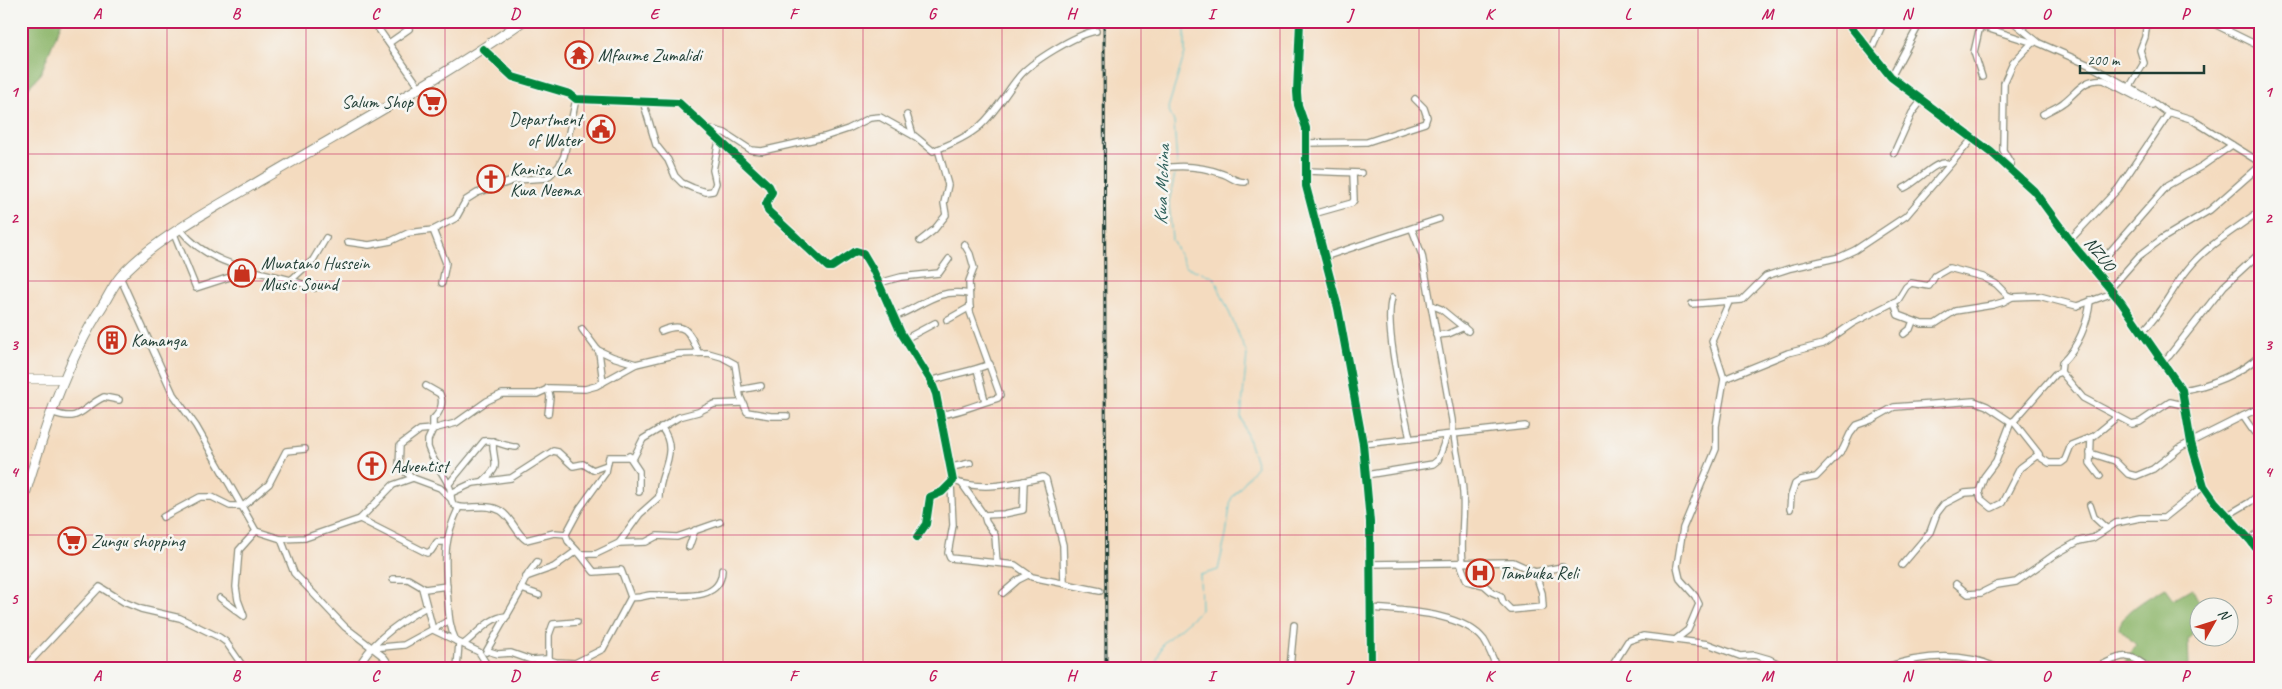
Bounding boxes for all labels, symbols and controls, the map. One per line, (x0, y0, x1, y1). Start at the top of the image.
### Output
text: A (93, 4, 103, 24)
text: B (232, 4, 242, 24)
text: C (371, 4, 381, 24)
text: D (510, 4, 521, 24)
text: E (650, 4, 661, 24)
text: F (789, 4, 800, 24)
text: G (928, 4, 938, 24)
text: H (1066, 4, 1078, 24)
text: I (1208, 4, 1218, 24)
text: J (1346, 4, 1355, 24)
text: K (1485, 4, 1497, 24)
text: L (1625, 4, 1633, 24)
text: M (1761, 4, 1775, 24)
text: N (1902, 4, 1915, 24)
text: O (2042, 4, 2052, 24)
text: P (2181, 4, 2191, 24)
temple icon: Mfaume Zumalidi (564, 40, 594, 70)
scale bar (2080, 42, 2203, 74)
place label: Mfaume Zumalidi (598, 44, 704, 66)
text: 200 m (2087, 51, 2121, 70)
text: 1 (10, 82, 19, 102)
text: 1 (2264, 82, 2273, 102)
supermarket icon: Salum Shop (417, 87, 447, 117)
place label: Salum Shop (341, 91, 414, 113)
place label: Department of Water (509, 108, 585, 151)
public building icon: Department of Water (586, 114, 616, 144)
water label: Kwa Mchina (1149, 142, 1175, 226)
place label: Kanisa La Kwa Neema (510, 158, 582, 201)
church icon: Kanisa La Kwa Neema (476, 164, 506, 194)
text: 2 (10, 208, 19, 228)
text: 2 (2264, 208, 2273, 228)
street label: NZUO (2080, 232, 2122, 277)
place label: Mwatano Hussein Music Sound (261, 252, 370, 295)
shop icon: Mwatano Hussein Music Sound (227, 258, 257, 288)
building icon: Kamanga (97, 325, 127, 355)
place label: Kamanga (131, 329, 188, 351)
text: 3 (10, 335, 19, 355)
text: 3 (2264, 335, 2273, 355)
church icon: Adventist (357, 451, 387, 481)
place label: Adventist (391, 455, 451, 477)
text: 4 (10, 462, 19, 482)
text: 4 (2264, 462, 2273, 482)
supermarket icon: Zungu shopping (57, 526, 87, 556)
place label: Zungu shopping (91, 530, 186, 552)
hospital icon: Tambuka Reli (1465, 558, 1495, 588)
place label: Tambuka Reli (1499, 562, 1581, 584)
text: 5 (11, 589, 20, 609)
text: 5 (2265, 589, 2274, 609)
north arrow (2190, 596, 2240, 646)
text: N (2214, 605, 2235, 625)
text: A (93, 666, 103, 686)
text: B (232, 666, 242, 686)
text: C (371, 666, 381, 686)
text: D (510, 666, 521, 686)
text: E (650, 666, 661, 686)
text: F (789, 666, 800, 686)
text: G (928, 666, 938, 686)
text: H (1066, 666, 1078, 686)
text: I (1208, 666, 1218, 686)
text: J (1346, 666, 1355, 686)
text: K (1485, 666, 1497, 686)
text: L (1625, 666, 1633, 686)
text: M (1761, 666, 1775, 686)
text: N (1902, 666, 1915, 686)
text: O (2042, 666, 2052, 686)
text: P (2181, 666, 2191, 686)

